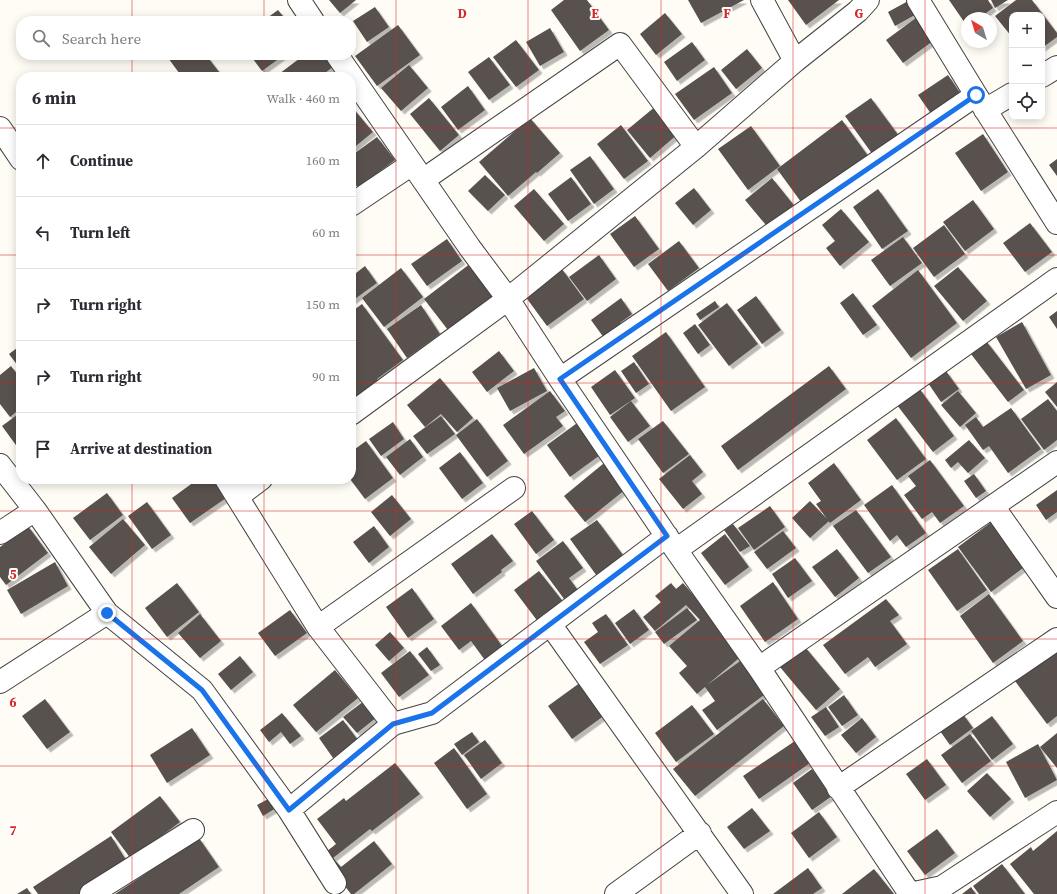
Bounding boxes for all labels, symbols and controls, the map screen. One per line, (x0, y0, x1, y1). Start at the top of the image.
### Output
text: D (457, 5, 467, 22)
text: E (591, 5, 599, 22)
text: F (723, 5, 731, 22)
text: G (855, 5, 864, 22)
north arrow (961, 12, 997, 48)
map controls (1009, 12, 1045, 120)
button: + (1009, 12, 1045, 48)
search box (16, 16, 356, 60)
icon: search (30, 27, 52, 49)
text: Search here (62, 28, 141, 49)
button: − (1009, 48, 1045, 84)
button: locate (1009, 84, 1045, 120)
text: 6 min (32, 86, 76, 110)
route start (967, 86, 985, 104)
text: Walk · 460 m (267, 90, 340, 107)
icon: ahead (32, 150, 54, 172)
text: Continue (70, 150, 133, 171)
text: 160 m (306, 152, 340, 169)
icon: left (32, 222, 54, 244)
text: Turn left (70, 222, 130, 243)
text: 60 m (312, 224, 340, 241)
icon: right (32, 294, 54, 316)
text: Turn right (70, 294, 142, 315)
text: 150 m (306, 296, 340, 313)
icon: right (32, 366, 54, 388)
text: Turn right (70, 366, 142, 387)
text: 90 m (312, 368, 340, 385)
icon: arrive (32, 438, 54, 460)
text: Arrive at destination (70, 438, 212, 459)
text: 5 (9, 566, 17, 583)
route end (98, 604, 116, 622)
text: 6 (9, 694, 17, 711)
text: 7 (9, 822, 17, 839)

